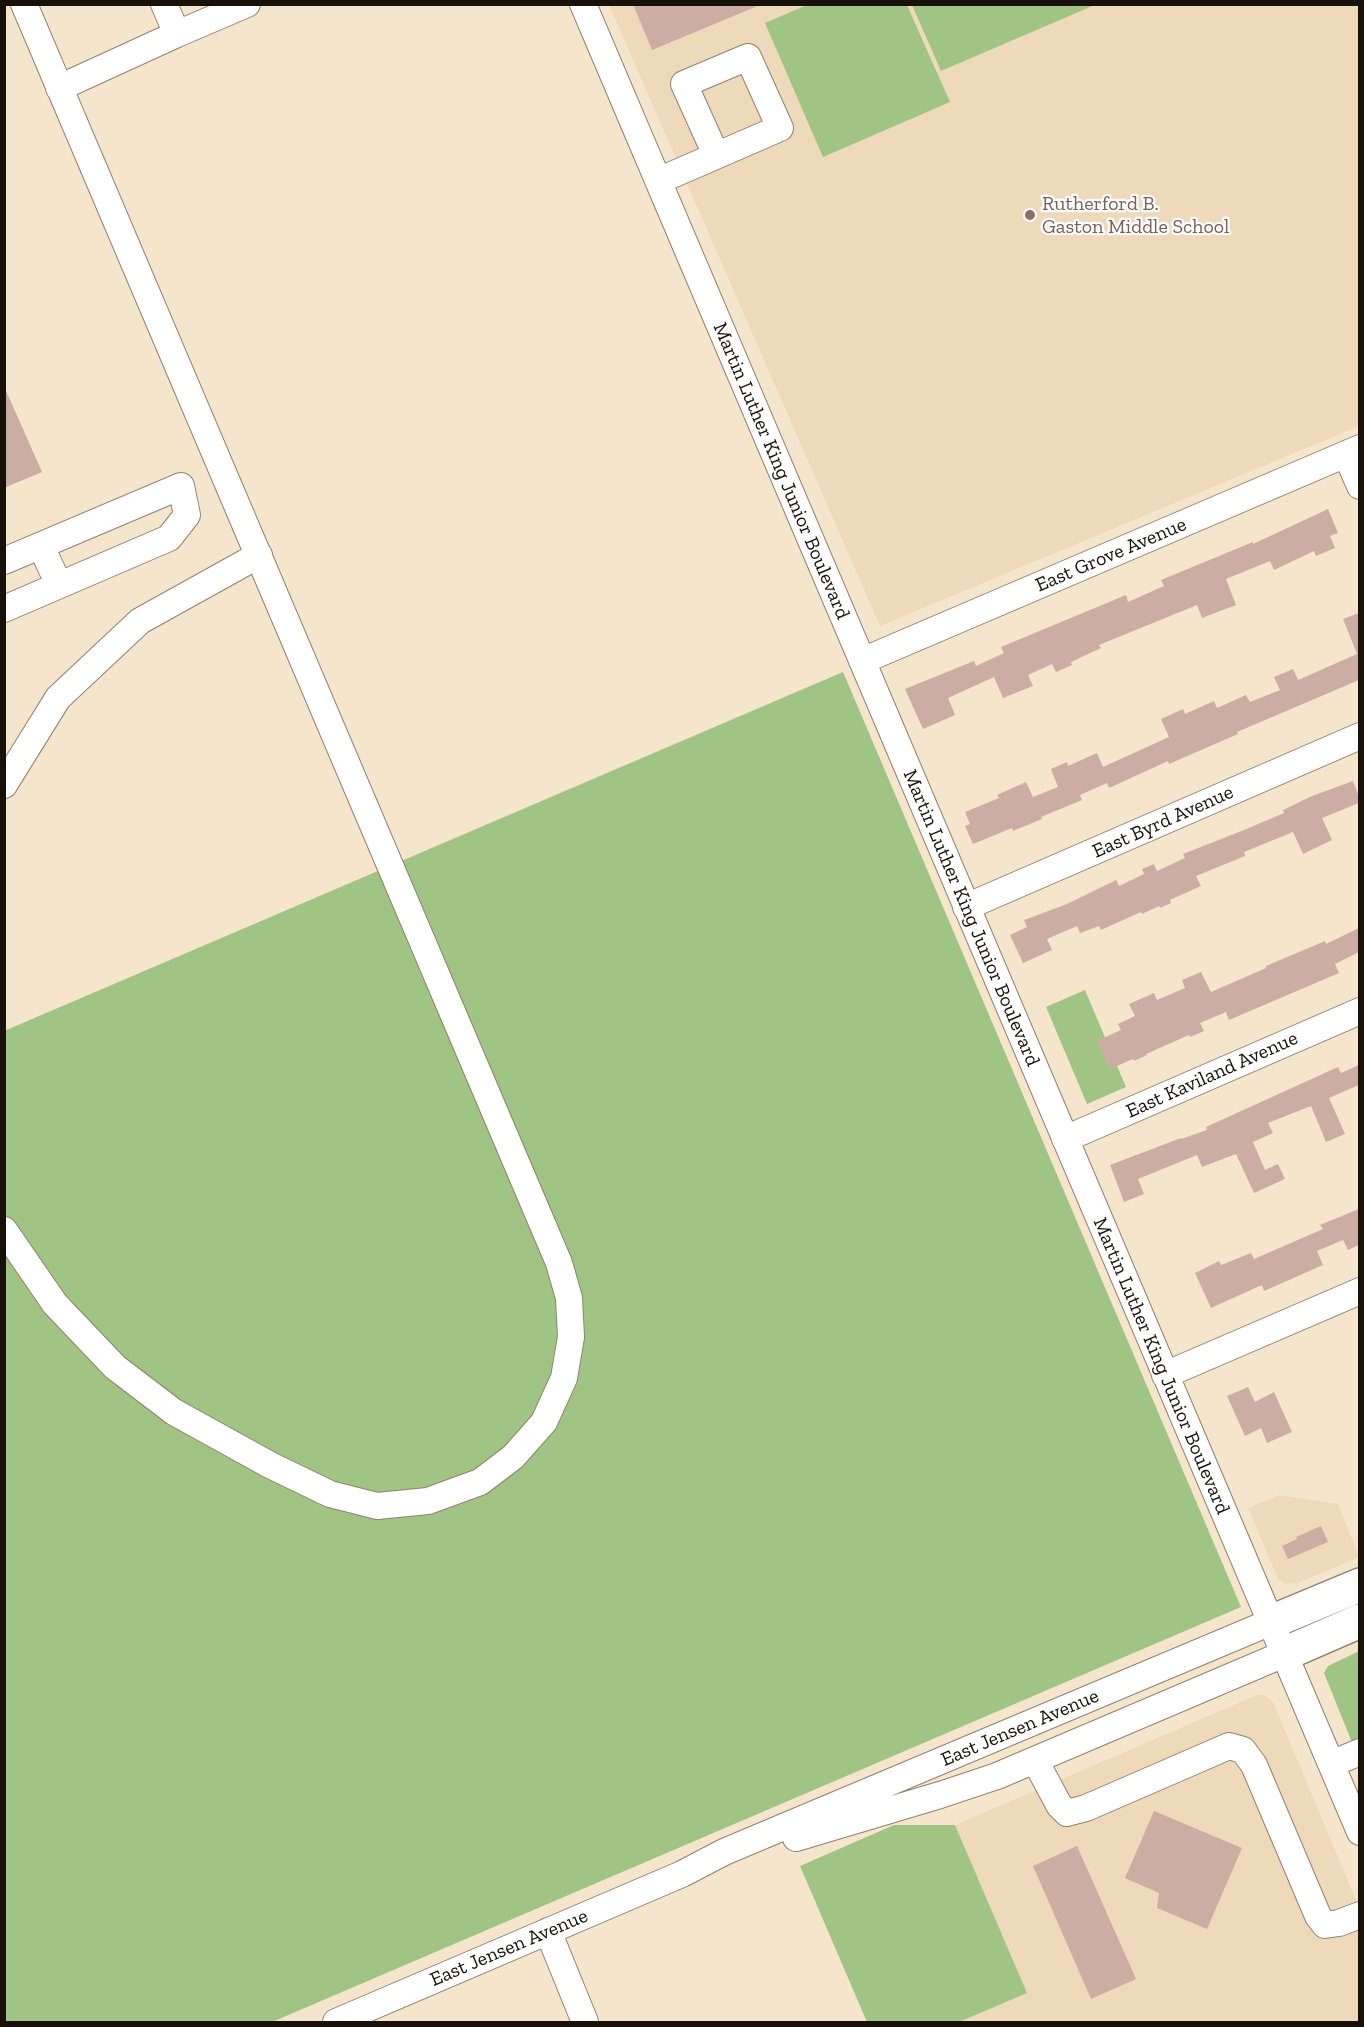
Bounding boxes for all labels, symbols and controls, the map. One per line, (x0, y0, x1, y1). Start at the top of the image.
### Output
place label: Rutherford B. Gaston Middle School (1042, 192, 1229, 239)
marker: Rutherford B. Gaston Middle School (1023, 208, 1037, 222)
street label: Martin Luther King Junior Boulevard (707, 319, 855, 623)
street label: East Grove Avenue (1032, 512, 1190, 598)
street label: Martin Luther King Junior Boulevard (897, 766, 1045, 1070)
street label: East Byrd Avenue (1089, 780, 1237, 864)
street label: East Kaviland Avenue (1122, 1026, 1302, 1124)
street label: Martin Luther King Junior Boulevard (1087, 1214, 1235, 1518)
street label: East Jensen Avenue (937, 1684, 1103, 1772)
street label: East Jensen Avenue (426, 1904, 592, 1992)

